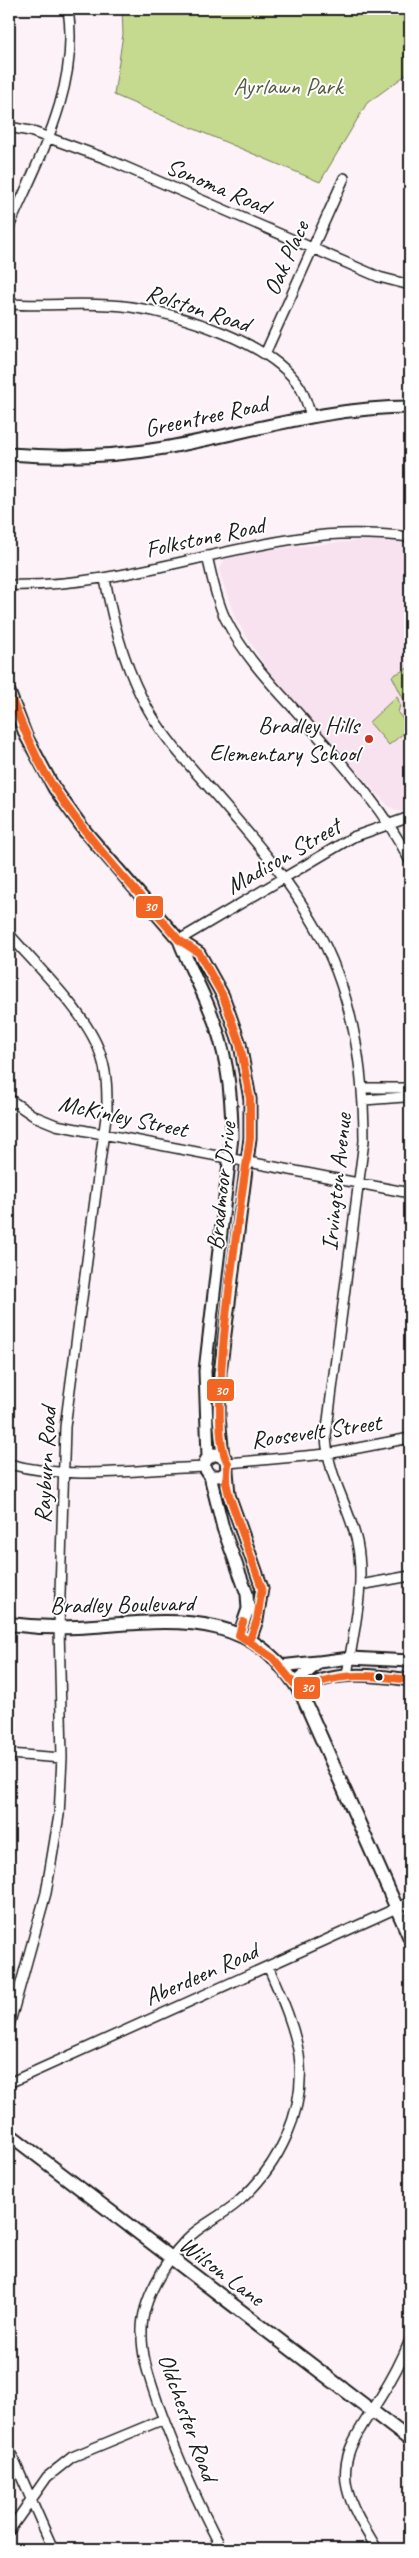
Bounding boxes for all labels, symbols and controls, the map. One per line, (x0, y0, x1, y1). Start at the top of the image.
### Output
park label: Ayrlawn Park (234, 71, 345, 101)
street label: Sonoma Road (162, 151, 278, 223)
street label: Oak Place (256, 214, 317, 300)
street label: Rolston Road (142, 277, 257, 340)
street label: Greentree Road (142, 388, 274, 444)
street label: Folkstone Road (143, 509, 271, 564)
place label: Bradley Hills Elementary School (209, 710, 363, 768)
marker: Bradley Hills Elementary School (363, 733, 375, 745)
street label: Madison Street (220, 810, 348, 901)
line badge: 30 (135, 895, 164, 919)
text: 30 (144, 898, 158, 915)
street label: McKinley Street (56, 1088, 192, 1145)
street label: Irvington Avenue (314, 1110, 358, 1252)
street label: Bradmoor Drive (199, 1118, 243, 1251)
line badge: 30 (206, 1378, 235, 1402)
text: 30 (215, 1382, 229, 1399)
street label: Rayburn Road (27, 1403, 63, 1524)
street label: Roosevelt Street (249, 1407, 385, 1455)
street label: Bradley Boulevard (50, 1588, 198, 1620)
unlabelled marker (374, 1672, 384, 1682)
line badge: 30 (293, 1676, 321, 1700)
text: 30 (301, 1679, 315, 1696)
street label: Aberdeen Road (140, 1934, 266, 2012)
street label: Wilson Lane (174, 2229, 272, 2314)
street label: Oldchester Road (151, 2349, 226, 2488)

